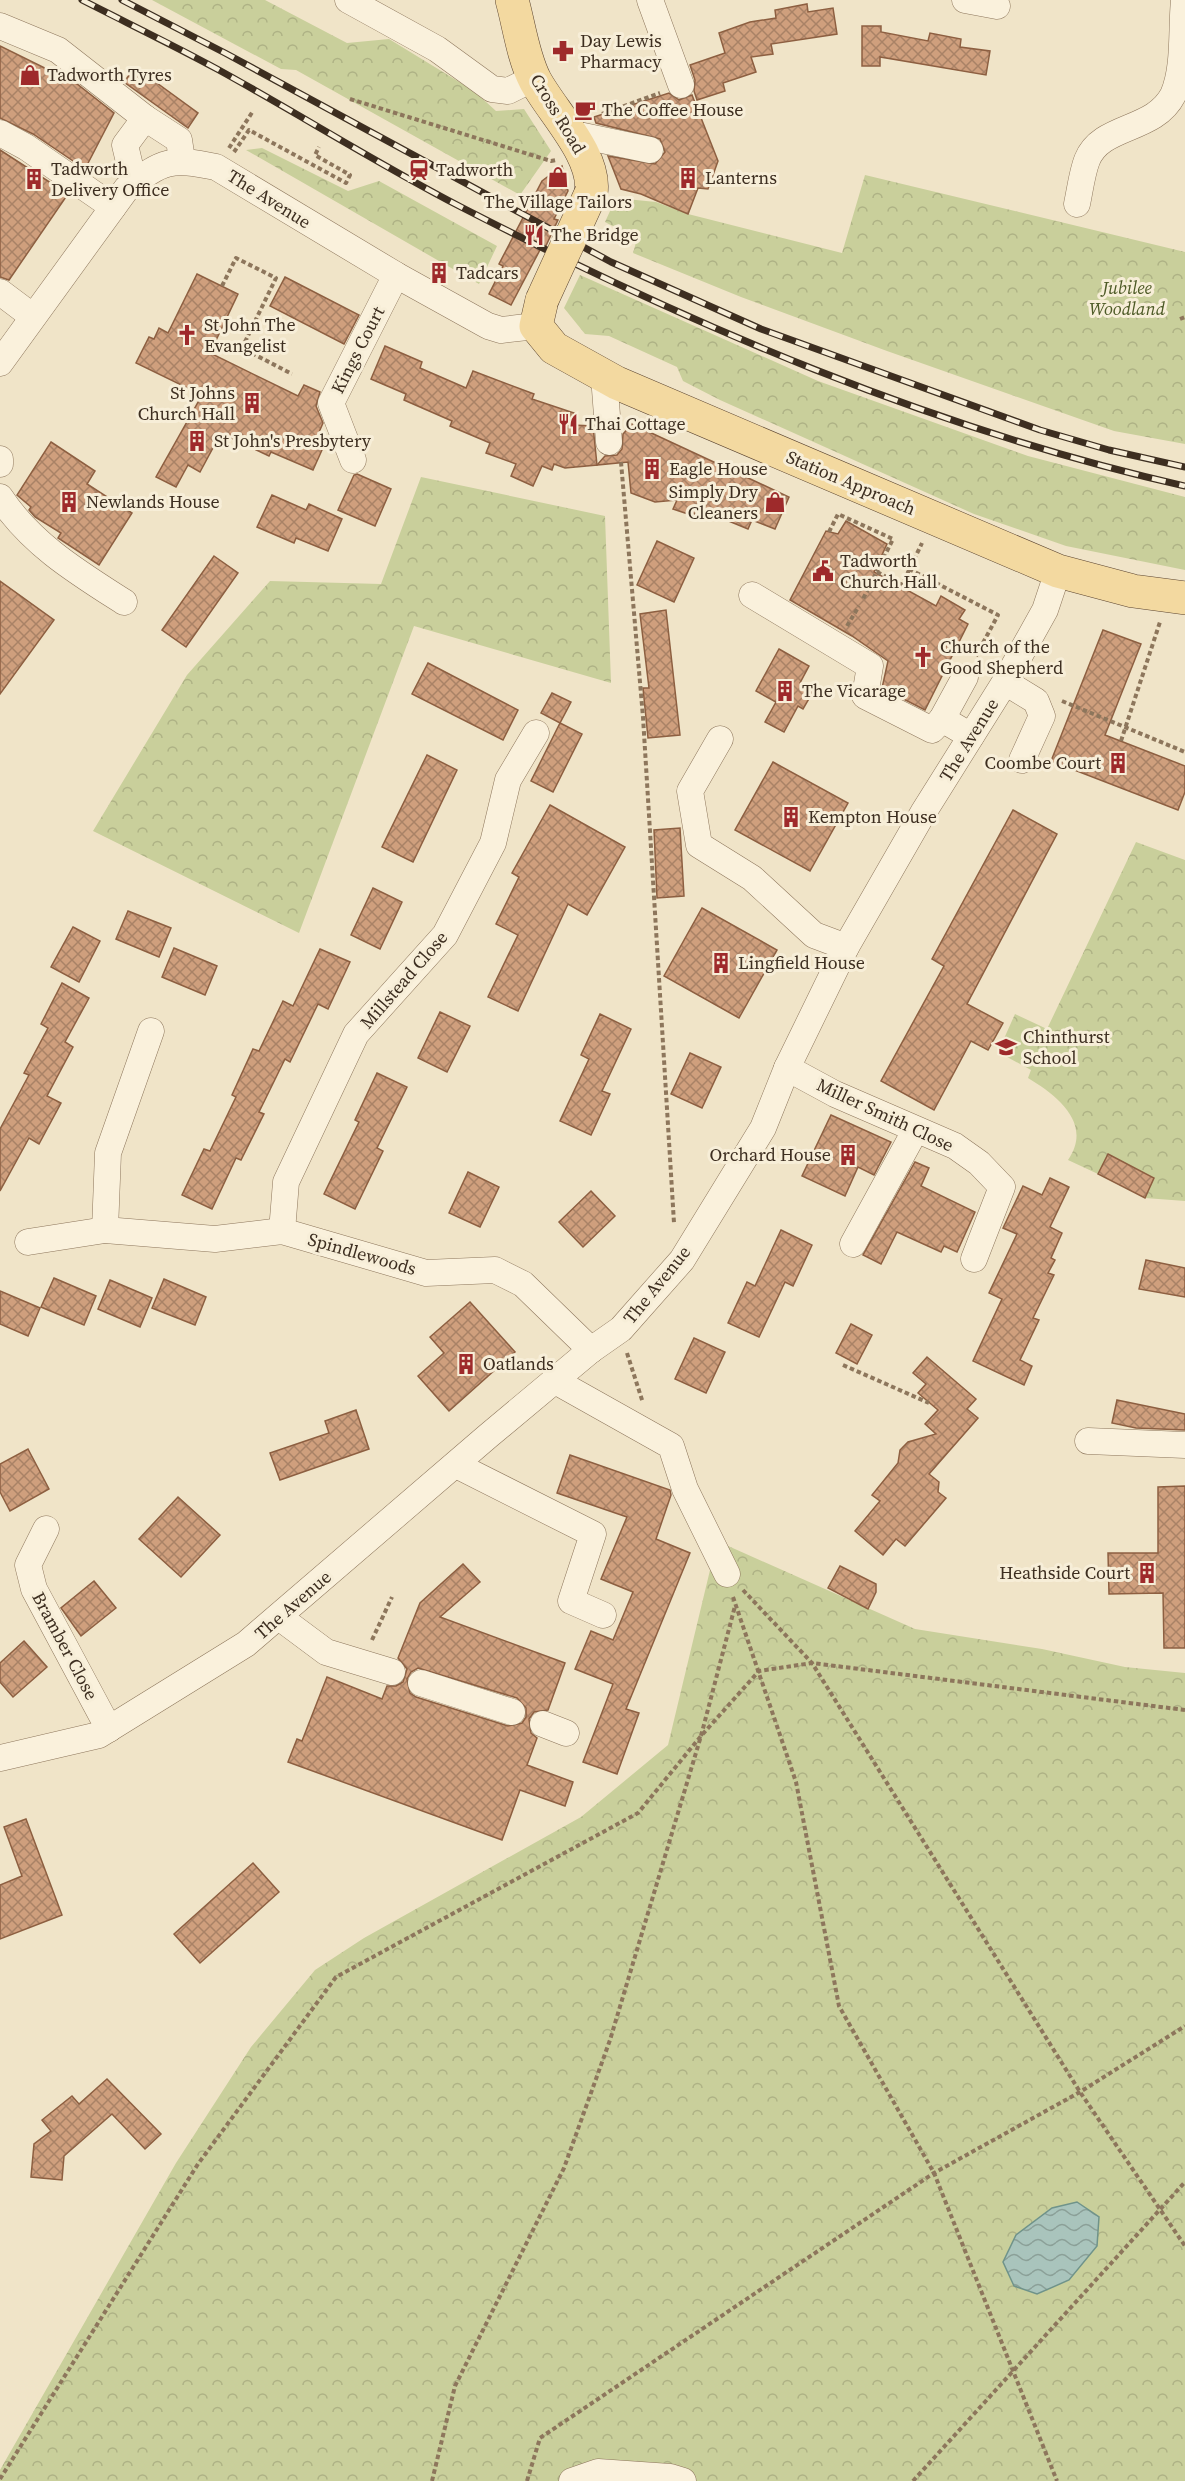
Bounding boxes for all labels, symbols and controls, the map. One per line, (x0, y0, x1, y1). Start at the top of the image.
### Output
place label: Day Lewis Pharmacy (580, 28, 662, 74)
pharmacy icon: Day Lewis Pharmacy (551, 39, 575, 63)
place label: Tadworth Tyres (47, 62, 172, 87)
shop icon: Tadworth Tyres (18, 63, 42, 87)
street label: Cross Road (525, 69, 592, 158)
place label: The Coffee House (602, 97, 743, 122)
cafe icon: The Coffee House (573, 98, 597, 122)
place label: Tadworth Delivery Office (51, 156, 169, 202)
place label: Tadworth (436, 157, 513, 182)
station icon: Tadworth (407, 158, 431, 182)
street label: The Avenue (223, 163, 316, 234)
shop icon: The Village Tailors (546, 165, 570, 189)
place label: Lanterns (705, 165, 777, 190)
building icon: Lanterns (676, 166, 700, 190)
building icon: Tadworth Delivery Office (22, 167, 46, 191)
place label: The Village Tailors (484, 189, 632, 214)
place label: The Bridge (551, 222, 639, 247)
restaurant icon: The Bridge (522, 223, 546, 247)
place label: Tadcars (456, 260, 519, 285)
building icon: Tadcars (427, 261, 451, 285)
park label: Jubilee Woodland (1089, 275, 1166, 321)
street label: Kings Court (325, 302, 390, 398)
place label: St John The Evangelist (204, 312, 296, 358)
church icon: St John The Evangelist (175, 323, 199, 347)
place label: St Johns Church Hall (138, 380, 235, 426)
building icon: St Johns Church Hall (240, 391, 264, 415)
place label: Thai Cottage (585, 411, 686, 436)
restaurant icon: Thai Cottage (556, 412, 580, 436)
place label: St John's Presbytery (214, 428, 372, 453)
building icon: St John's Presbytery (185, 429, 209, 453)
street label: Station Approach (783, 444, 920, 521)
place label: Eagle House (669, 456, 768, 481)
building icon: Eagle House (640, 457, 664, 481)
place label: Simply Dry Cleaners (669, 479, 759, 525)
place label: Newlands House (86, 489, 220, 514)
building icon: Newlands House (57, 490, 81, 514)
shop icon: Simply Dry Cleaners (763, 490, 787, 514)
place label: Tadworth Church Hall (840, 548, 937, 594)
public building icon: Tadworth Church Hall (811, 559, 835, 583)
place label: Church of the Good Shepherd (940, 634, 1063, 680)
church icon: Church of the Good Shepherd (911, 645, 935, 669)
place label: The Vicarage (802, 678, 906, 703)
building icon: The Vicarage (773, 679, 797, 703)
street label: The Avenue (933, 693, 1004, 786)
place label: Coombe Court (985, 750, 1101, 775)
building icon: Coombe Court (1106, 751, 1130, 775)
place label: Kempton House (808, 804, 937, 829)
building icon: Kempton House (779, 805, 803, 829)
street label: Millstead Close (354, 925, 453, 1034)
place label: Lingfield House (738, 950, 865, 975)
building icon: Lingfield House (709, 951, 733, 975)
place label: Chinthurst School (1023, 1024, 1110, 1070)
school or university icon: Chinthurst School (994, 1035, 1018, 1059)
street label: Miller Smith Close (813, 1072, 958, 1157)
place label: Orchard House (710, 1142, 831, 1167)
building icon: Orchard House (836, 1143, 860, 1167)
street label: Spindlewoods (305, 1226, 419, 1281)
street label: The Avenue (617, 1240, 696, 1329)
place label: Oatlands (483, 1351, 554, 1376)
building icon: Oatlands (454, 1352, 478, 1376)
place label: Heathside Court (999, 1560, 1130, 1585)
building icon: Heathside Court (1135, 1561, 1159, 1585)
street label: The Avenue (249, 1564, 336, 1645)
street label: Bramber Close (26, 1587, 104, 1704)

